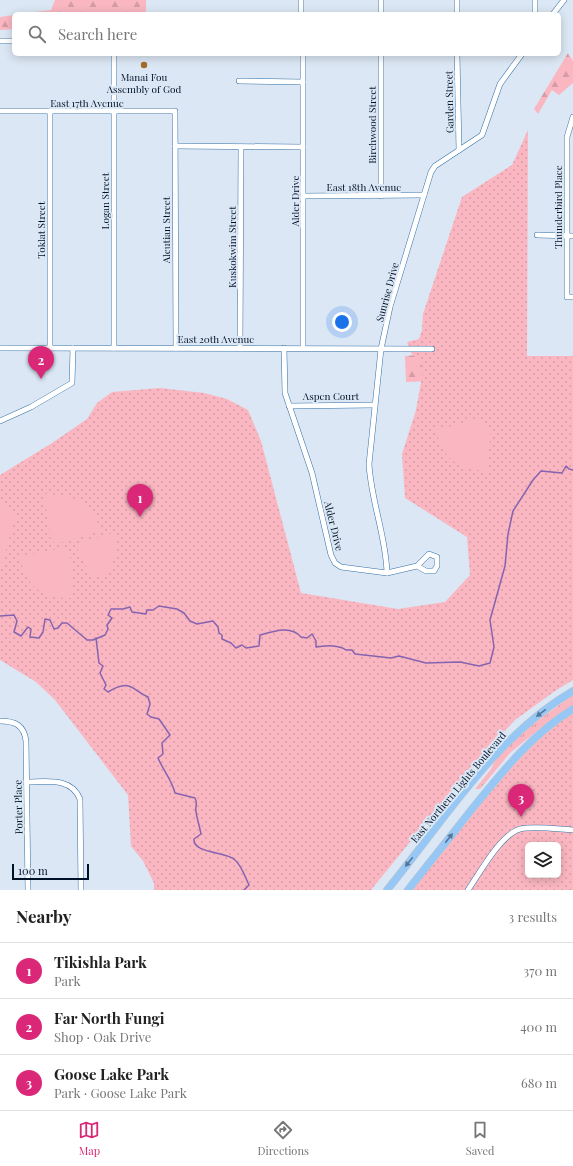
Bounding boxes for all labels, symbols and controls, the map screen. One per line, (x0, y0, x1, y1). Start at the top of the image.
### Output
search box (12, 12, 561, 56)
icon: search (26, 23, 48, 45)
text: Search here (58, 24, 137, 44)
marker: Manai Fou Assembly of God (139, 60, 149, 70)
place label: Manai Fou Assembly of God (106, 70, 181, 96)
street label: Garden Street (441, 70, 457, 133)
street label: Birchwood Street (365, 86, 379, 164)
street label: East 17th Avenue (50, 96, 124, 110)
street label: Thunderbird Place (551, 165, 565, 249)
street label: Logan Street (98, 172, 112, 229)
street label: Alder Drive (288, 175, 302, 228)
street label: East 18th Avenue (327, 180, 401, 194)
street label: Aleutian Street (159, 196, 173, 264)
street label: Toklat Street (34, 201, 48, 258)
street label: Kuskokwim Street (225, 206, 239, 288)
street label: Sunrise Drive (372, 261, 402, 323)
your location (332, 312, 352, 332)
street label: East 20th Avenue (178, 332, 254, 346)
pin: 2 (28, 346, 54, 379)
street label: Aspen Court (302, 389, 360, 403)
pin: 1 (127, 484, 153, 517)
street label: Alder Drive (321, 499, 347, 553)
one-way arrow (535, 708, 546, 717)
street label: East Northern Lights Boulevard (407, 728, 509, 846)
street label: Porter Place (11, 780, 25, 834)
pin: 3 (508, 784, 534, 817)
one-way arrow (445, 832, 454, 843)
map controls (525, 842, 561, 878)
button: layers (525, 842, 561, 878)
one-way arrow (404, 857, 413, 868)
scale bar (12, 862, 89, 881)
text: 100 m (18, 863, 48, 878)
text: Nearby (16, 905, 71, 927)
text: 3 results (508, 908, 557, 925)
text: Tikishla Park (54, 952, 147, 972)
text: 1 (27, 962, 31, 979)
text: 370 m (523, 962, 557, 979)
text: Park (54, 972, 81, 989)
text: Far North Fungi (54, 1008, 165, 1028)
text: 2 (26, 1018, 32, 1035)
text: 400 m (520, 1018, 557, 1035)
text: Shop · Oak Drive (54, 1028, 151, 1045)
text: Goose Lake Park (54, 1064, 169, 1084)
text: 3 (26, 1074, 32, 1091)
text: 680 m (521, 1074, 557, 1091)
text: Park · Goose Lake Park (54, 1084, 187, 1101)
tab: Map (78, 1119, 100, 1158)
tab: Directions (257, 1119, 309, 1158)
tab: Saved (466, 1119, 494, 1158)

